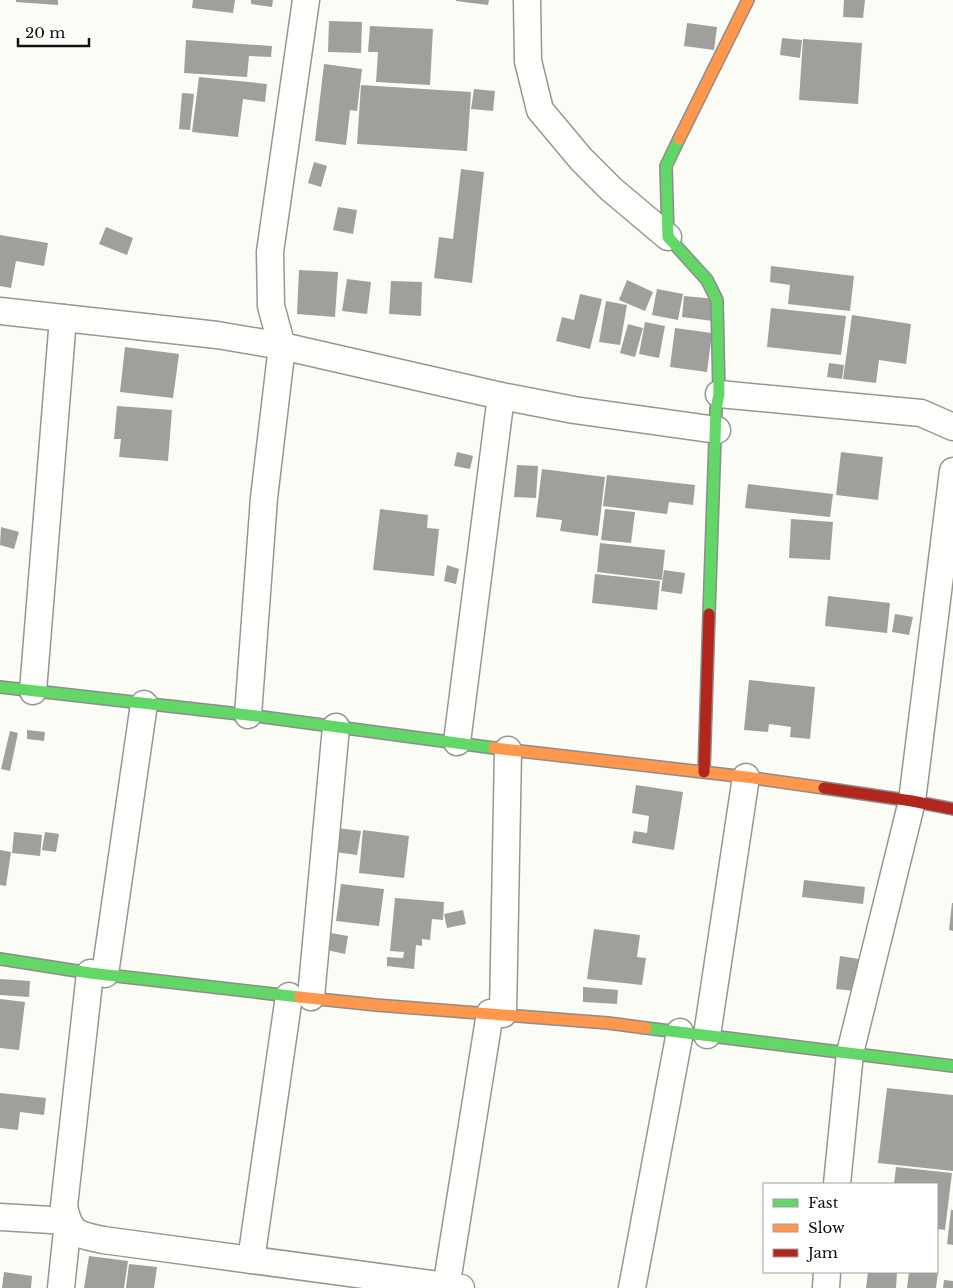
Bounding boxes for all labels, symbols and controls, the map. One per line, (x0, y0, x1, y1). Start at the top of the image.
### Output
scale bar (18, 15, 89, 47)
text: 20 m (25, 23, 65, 42)
legend (763, 1183, 938, 1273)
text: Fast (808, 1193, 839, 1212)
text: Slow (808, 1218, 845, 1237)
text: Jam (806, 1243, 838, 1262)

